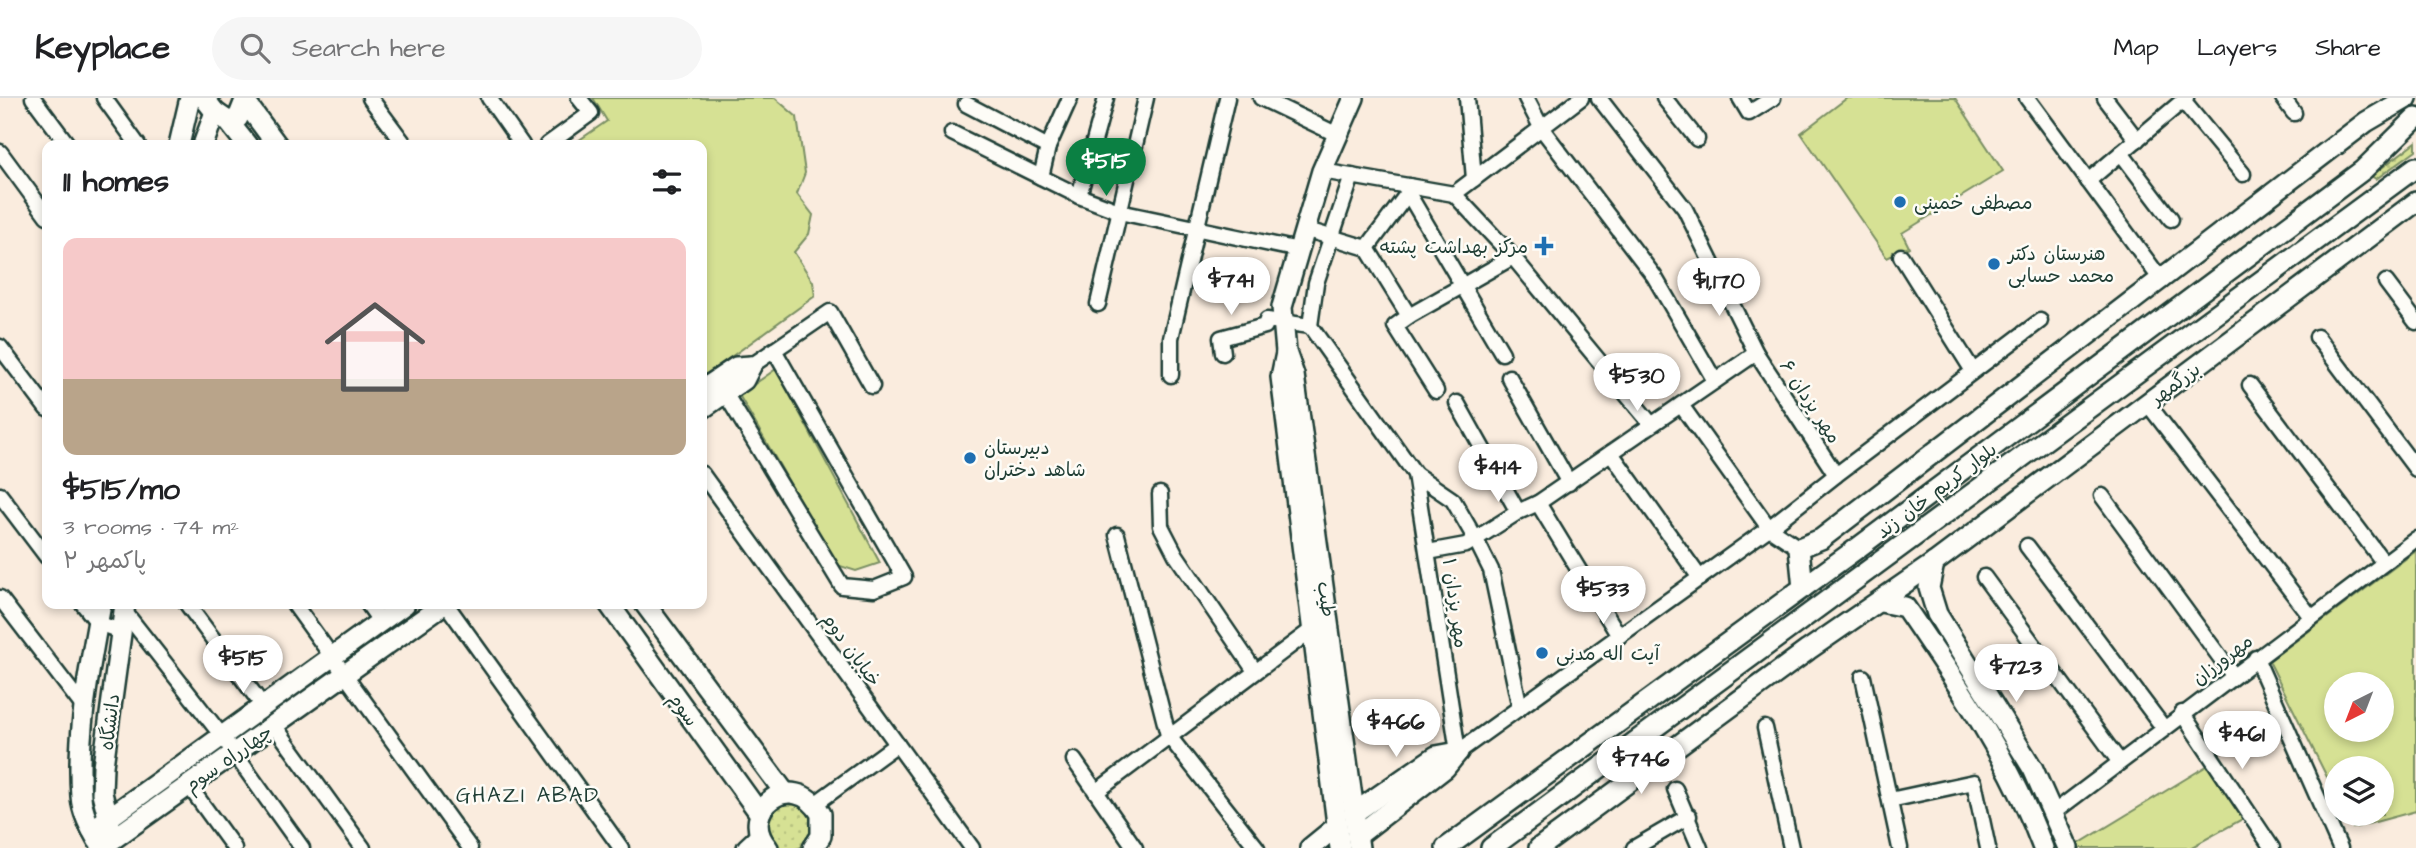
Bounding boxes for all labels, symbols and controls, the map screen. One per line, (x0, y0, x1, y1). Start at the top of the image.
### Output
search box (212, 17, 702, 80)
text: Keyplace (35, 25, 170, 71)
icon: search (236, 29, 274, 67)
text: Search here (292, 30, 445, 66)
text: Map (2114, 31, 2159, 65)
text: Layers (2197, 31, 2277, 65)
text: Share (2315, 31, 2381, 65)
pin: $515 (1065, 139, 1147, 198)
text: $515 (1082, 145, 1130, 177)
text: 11 homes (63, 161, 169, 203)
icon: filters (648, 163, 686, 201)
place label: مصطفی خمینی (1914, 190, 2033, 217)
marker: مصطفی خمینی (1892, 194, 1908, 210)
place label: مرکز بهداشت پشته (1380, 234, 1528, 261)
marker: مرکز بهداشت پشته (1534, 236, 1554, 256)
place label: هنرستان دکتر محمد حسابی (2006, 241, 2114, 290)
marker: هنرستان دکتر محمد حسابی (1986, 256, 2002, 272)
pin: $741 (1190, 258, 1272, 317)
pin: $1,170 (1662, 258, 1776, 318)
text: $741 (1208, 264, 1254, 296)
text: $1,170 (1693, 265, 1745, 297)
icon: home (312, 284, 438, 410)
pin: $530 (1596, 354, 1678, 413)
street label: مهر یزدان ۶ (1773, 355, 1847, 449)
street label: بزرگمهر (2144, 357, 2206, 413)
text: $530 (1609, 360, 1665, 392)
place label: دبیرستان شاهد دختران (984, 435, 1086, 484)
street label: بلوار کریم خان زند (1871, 437, 2003, 546)
pin: $414 (1457, 444, 1539, 504)
marker: دبیرستان شاهد دختران (962, 450, 978, 466)
text: $414 (1474, 451, 1522, 483)
text: $515/mo (63, 469, 180, 511)
text: 3 rooms · 74 m² (63, 511, 239, 543)
text: پاکمهر ۲ (63, 545, 147, 577)
street label: مهر یزدان ۱ (1435, 557, 1474, 650)
pin: $533 (1562, 566, 1644, 626)
text: $533 (1577, 573, 1629, 605)
street label: طیب (1310, 580, 1341, 619)
street label: خیابان دوم (815, 607, 887, 692)
street label: مهرورزان (2187, 628, 2259, 692)
pin: $515 (202, 636, 284, 695)
place label: آیت اله مدنی (1556, 641, 1661, 668)
text: $515 (219, 642, 267, 674)
pin: $723 (1975, 644, 2057, 704)
marker: آیت اله مدنی (1534, 645, 1550, 661)
text: $723 (1990, 651, 2042, 683)
north arrow (2324, 672, 2394, 742)
map controls (2324, 672, 2394, 826)
street label: سوم (661, 687, 704, 732)
street label: دانشگاه (94, 692, 127, 752)
pin: $466 (1355, 700, 1437, 759)
text: $466 (1367, 706, 1425, 738)
pin: $461 (2201, 712, 2283, 771)
text: $461 (2219, 718, 2265, 750)
street label: چهارراه سوم (179, 719, 278, 799)
pin: $746 (1600, 736, 1682, 796)
text: $746 (1612, 743, 1670, 775)
button: layers (2324, 756, 2394, 826)
district label: GHAZI ABAD (456, 781, 600, 810)

